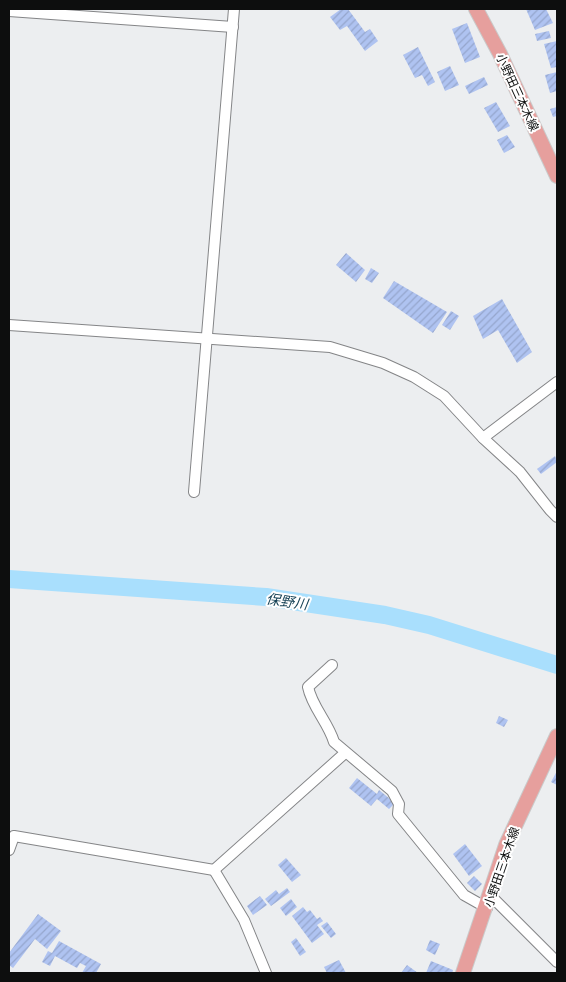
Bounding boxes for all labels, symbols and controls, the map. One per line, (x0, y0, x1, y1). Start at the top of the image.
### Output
street label: 小野田三本木線 (493, 51, 543, 133)
water label: 保野川 (265, 589, 311, 614)
street label: 小野田三本木線 (480, 825, 522, 909)

